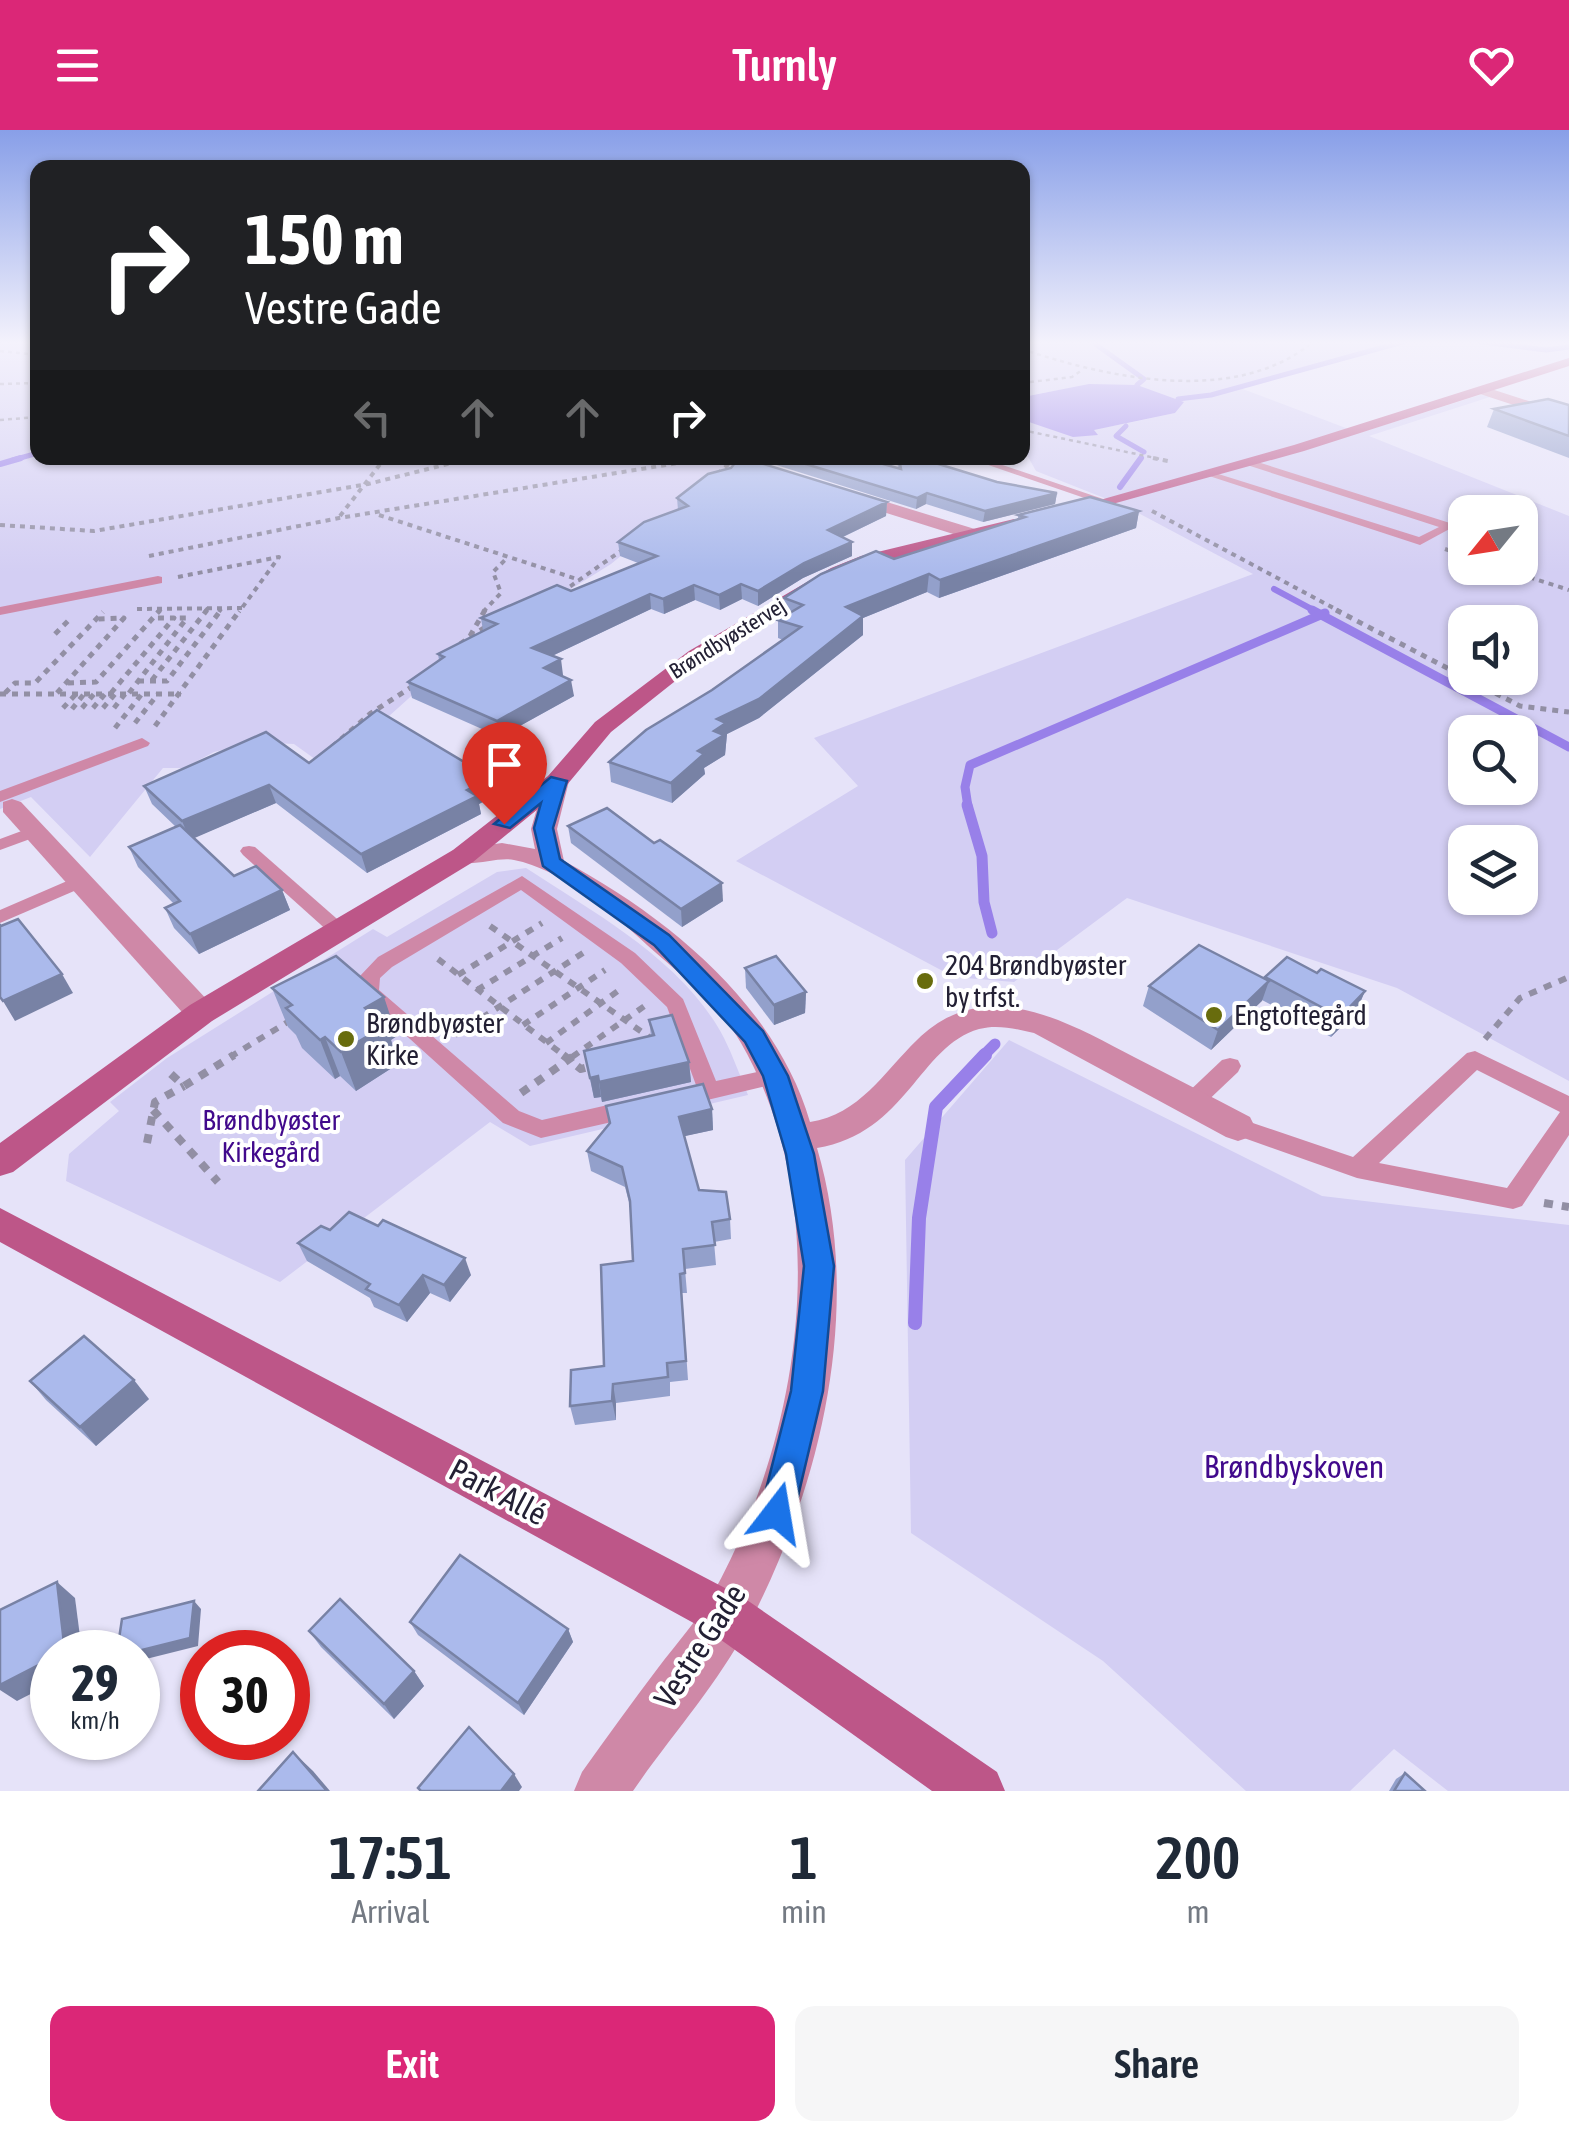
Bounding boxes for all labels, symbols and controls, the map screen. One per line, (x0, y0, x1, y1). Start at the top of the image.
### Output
icon: menu (50, 38, 105, 93)
icon: heart (1464, 38, 1519, 93)
text: Turnly (732, 39, 837, 91)
text: 150 m (245, 199, 404, 279)
icon: right (80, 200, 210, 330)
text: Vestre Gade (245, 282, 441, 334)
icon: left (345, 390, 400, 445)
icon: ahead (450, 390, 505, 445)
icon: ahead (555, 390, 610, 445)
icon: right (660, 390, 715, 445)
north arrow (1448, 495, 1538, 585)
map controls (1448, 495, 1538, 915)
street label: Brøndbyøstervej (664, 592, 790, 684)
button: sound (1448, 605, 1538, 695)
button: search (1448, 715, 1538, 805)
pin (462, 722, 547, 825)
icon: arrive (477, 737, 532, 792)
button: layers (1448, 825, 1538, 915)
place label: 204 Brøndbyøster by trfst. (945, 949, 1127, 1013)
marker: 204 Brøndbyøster by trfst. (914, 970, 936, 992)
place label: Engtoftegård (1234, 999, 1367, 1031)
marker: Engtoftegård (1203, 1004, 1225, 1026)
place label: Brøndbyøster Kirke (366, 1007, 504, 1071)
marker: Brøndbyøster Kirke (335, 1028, 357, 1050)
park label: Brøndbyøster Kirkegård (202, 1104, 341, 1168)
park label: Brøndbyskoven (1204, 1448, 1384, 1485)
street label: Park Allé (443, 1451, 553, 1532)
position arrow (725, 1461, 829, 1565)
street label: Vestre Gade (646, 1577, 753, 1714)
speed limit sign: 30 (180, 1630, 310, 1760)
text: 29 (71, 1654, 118, 1712)
text: km/h (70, 1706, 120, 1734)
text: 17:51 (329, 1823, 452, 1892)
text: 1 (790, 1823, 818, 1892)
text: 200 (1156, 1823, 1240, 1892)
text: Arrival (351, 1893, 430, 1930)
text: min (781, 1893, 827, 1930)
text: m (1186, 1893, 1209, 1930)
button: Exit (50, 2006, 775, 2121)
button: Share (795, 2006, 1519, 2121)

